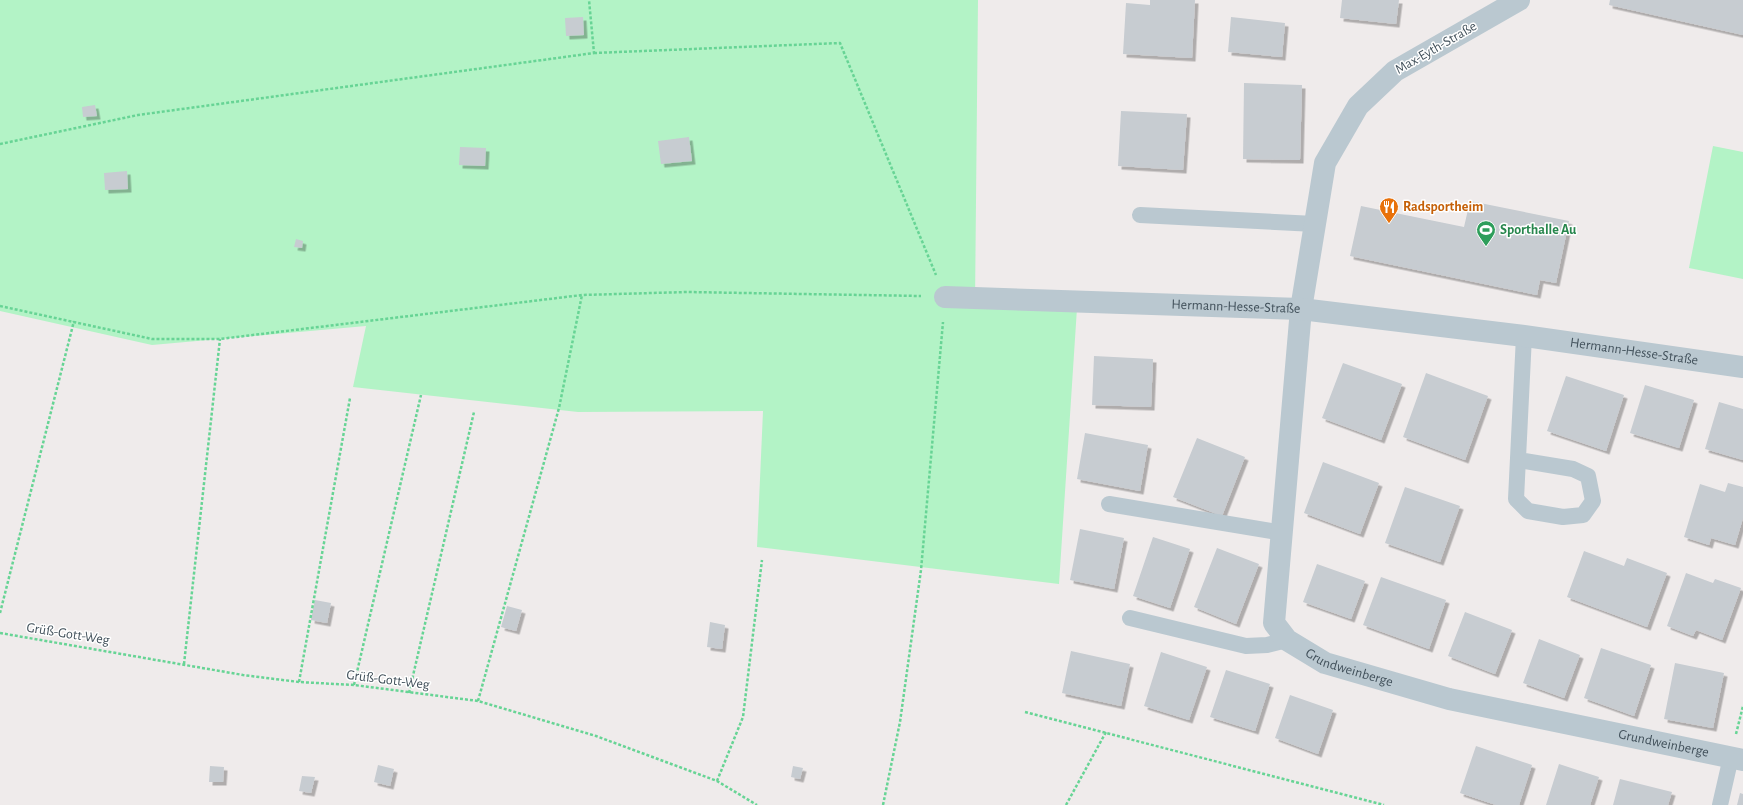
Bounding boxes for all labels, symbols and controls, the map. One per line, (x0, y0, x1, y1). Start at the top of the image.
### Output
street label: Max-Eyth-Straße (1393, 19, 1479, 77)
restaurant icon: Radsportheim (1378, 196, 1400, 224)
place label: Radsportheim (1403, 200, 1483, 214)
sports icon: Sporthalle Au (1475, 219, 1497, 247)
place label: Sporthalle Au (1500, 223, 1577, 237)
street label: Hermann-Hesse-Straße (1171, 298, 1301, 316)
street label: Hermann-Hesse-Straße (1569, 336, 1699, 368)
street label: Grüß-Gott-Weg (26, 621, 111, 647)
street label: Grundweinberge (1303, 646, 1395, 689)
street label: Grüß-Gott-Weg (346, 668, 431, 692)
street label: Grundweinberge (1617, 727, 1710, 760)

